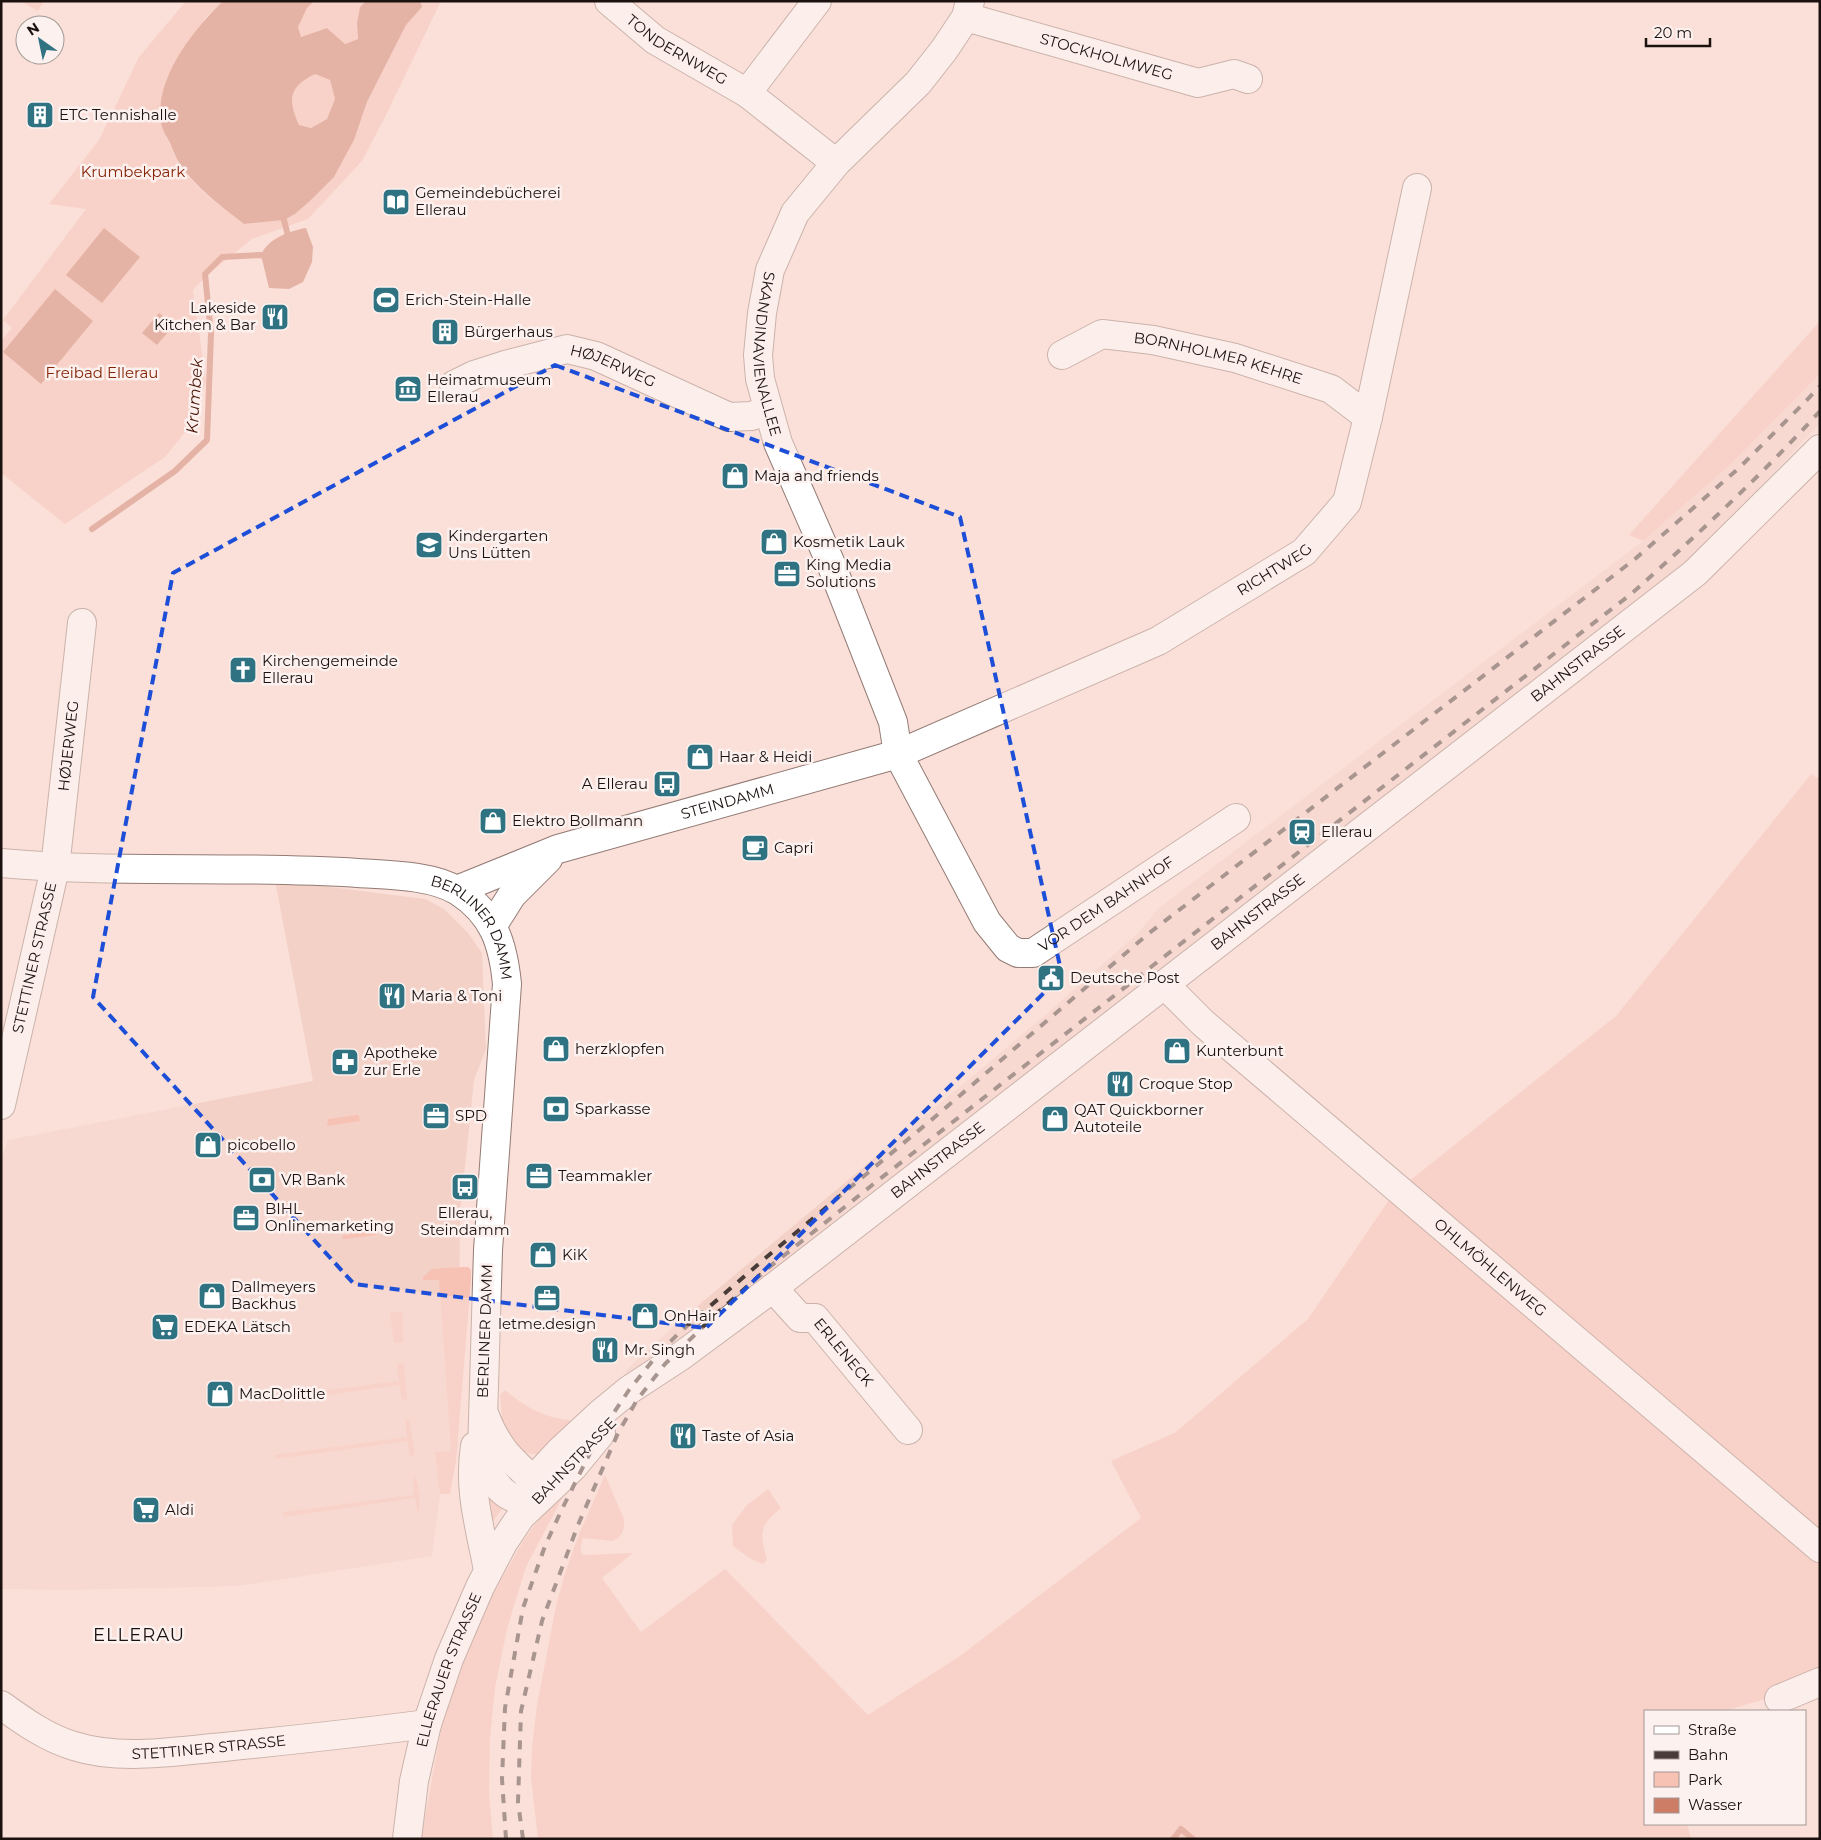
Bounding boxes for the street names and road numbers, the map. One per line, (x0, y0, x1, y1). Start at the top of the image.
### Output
street label: TONDERNWEG (623, 10, 731, 89)
street label: STOCKHOLMWEG (1038, 29, 1175, 84)
street label: SKANDINAVIENALLEE (749, 270, 786, 438)
street label: BORNHOLMER KEHRE (1133, 328, 1305, 388)
street label: HØJERWEG (568, 340, 659, 391)
street label: RICHTWEG (1233, 539, 1316, 600)
street label: BAHNSTRASSE (1527, 621, 1629, 706)
street label: HØJERWEG (54, 699, 82, 792)
street label: STEINDAMM (679, 779, 776, 823)
street label: VOR DEM BAHNHOF (1035, 852, 1177, 956)
street label: BAHNSTRASSE (1207, 869, 1308, 954)
street label: BERLINER DAMM (429, 871, 517, 981)
street label: STETTINER STRASSE (8, 880, 60, 1035)
street label: BAHNSTRASSE (886, 1117, 988, 1202)
street label: OHLMÖHLENWEG (1431, 1214, 1551, 1320)
street label: BERLINER DAMM (473, 1264, 496, 1398)
street label: ERLENECK (810, 1314, 878, 1390)
street label: BAHNSTRASSE (527, 1413, 620, 1508)
street label: ELLERAUER STRASSE (412, 1589, 485, 1749)
street label: STETTINER STRASSE (132, 1731, 287, 1763)

